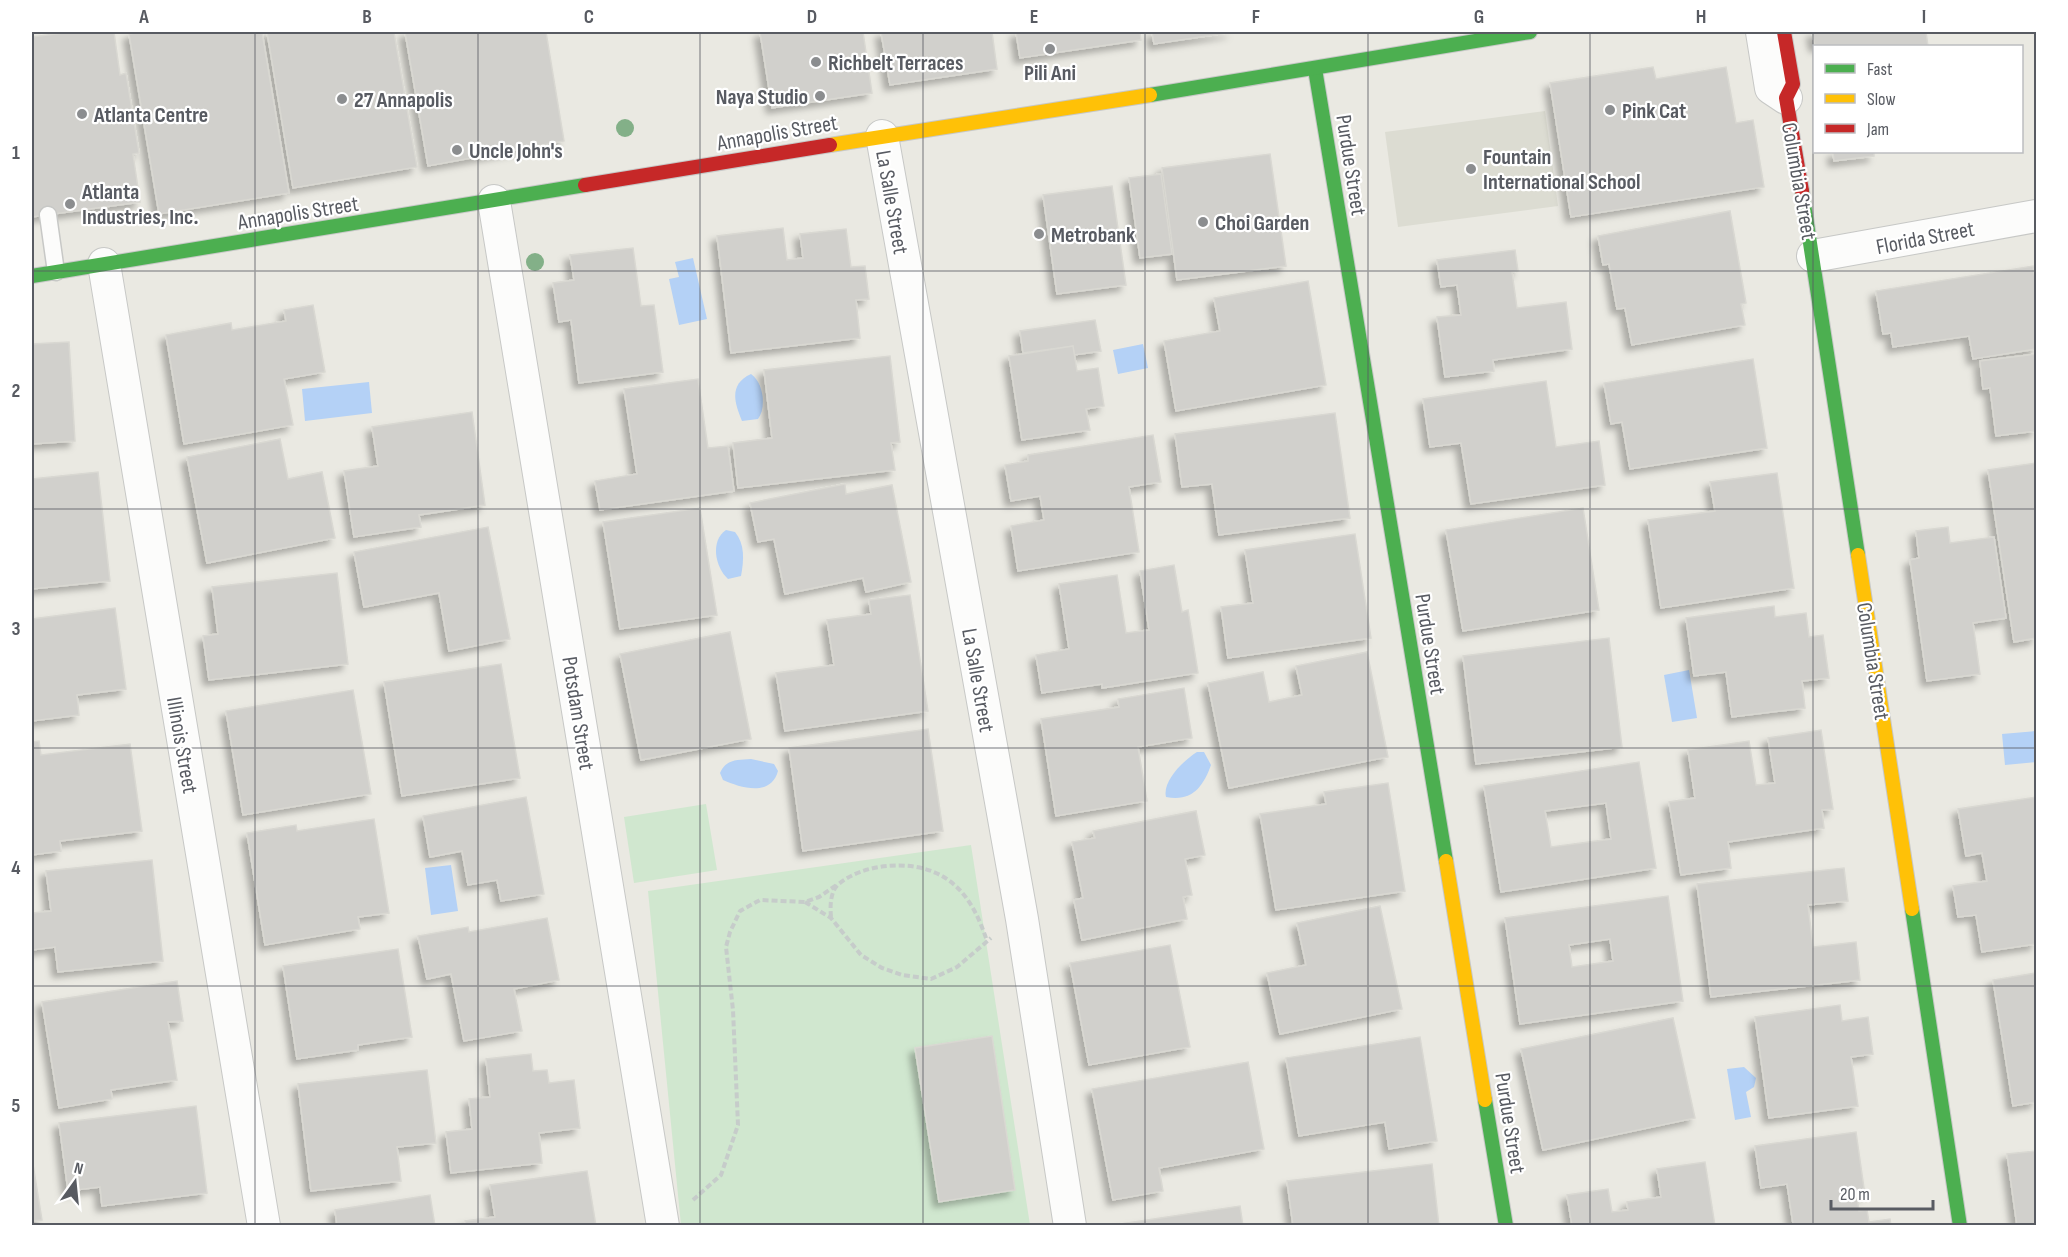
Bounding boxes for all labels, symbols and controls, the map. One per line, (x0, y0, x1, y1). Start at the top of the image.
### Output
text: A (138, 5, 149, 29)
text: B (362, 5, 372, 29)
text: C (584, 5, 594, 29)
text: D (807, 5, 817, 29)
text: E (1030, 5, 1038, 29)
text: F (1252, 5, 1260, 29)
text: G (1474, 5, 1484, 29)
text: H (1696, 5, 1706, 29)
text: I (1922, 5, 1926, 29)
marker: Pili Ani (1043, 42, 1057, 56)
legend (1813, 45, 2023, 153)
place label: Richbelt Terraces (828, 50, 963, 77)
marker: Richbelt Terraces (809, 55, 823, 69)
text: Fast (1867, 59, 1893, 80)
place label: Pili Ani (1024, 60, 1076, 87)
place label: Naya Studio (716, 84, 808, 111)
place label: 27 Annapolis (354, 87, 453, 114)
marker: Naya Studio (813, 89, 827, 103)
text: Slow (1867, 89, 1896, 110)
marker: 27 Annapolis (335, 92, 349, 106)
place label: Pink Cat (1622, 98, 1686, 125)
place label: Atlanta Centre (93, 102, 208, 129)
marker: Pink Cat (1603, 103, 1617, 117)
marker: Atlanta Centre (75, 107, 89, 121)
street label: Annapolis Street (714, 110, 840, 158)
street label: Purdue Street (1329, 113, 1372, 218)
text: Jam (1866, 119, 1889, 140)
street label: Columbia Street (1775, 121, 1822, 242)
place label: Uncle John's (469, 138, 563, 165)
text: 1 (12, 141, 20, 165)
marker: Uncle John's (450, 143, 464, 157)
place label: Fountain International School (1483, 144, 1641, 196)
street label: La Salle Street (869, 148, 914, 257)
marker: Fountain International School (1464, 162, 1478, 176)
place label: Atlanta Industries, Inc. (81, 179, 199, 231)
street label: Annapolis Street (235, 191, 361, 237)
marker: Atlanta Industries, Inc. (63, 197, 77, 211)
place label: Choi Garden (1215, 210, 1309, 237)
marker: Choi Garden (1196, 215, 1210, 229)
street label: Florida Street (1874, 216, 1977, 261)
place label: Metrobank (1051, 222, 1136, 249)
marker: Metrobank (1032, 227, 1046, 241)
text: 2 (12, 379, 20, 403)
street label: Purdue Street (1408, 592, 1451, 697)
street label: Columbia Street (1850, 601, 1895, 722)
text: 3 (12, 617, 21, 641)
street label: La Salle Street (955, 626, 1000, 735)
street label: Potsdam Street (555, 655, 600, 772)
street label: Illinois Street (160, 695, 203, 796)
text: 4 (11, 856, 21, 880)
street label: Purdue Street (1488, 1071, 1531, 1176)
text: 5 (12, 1094, 21, 1118)
north arrow (45, 1152, 105, 1212)
text: N (72, 1159, 85, 1179)
scale bar (1831, 1173, 1933, 1211)
text: 20 m (1840, 1184, 1870, 1205)

